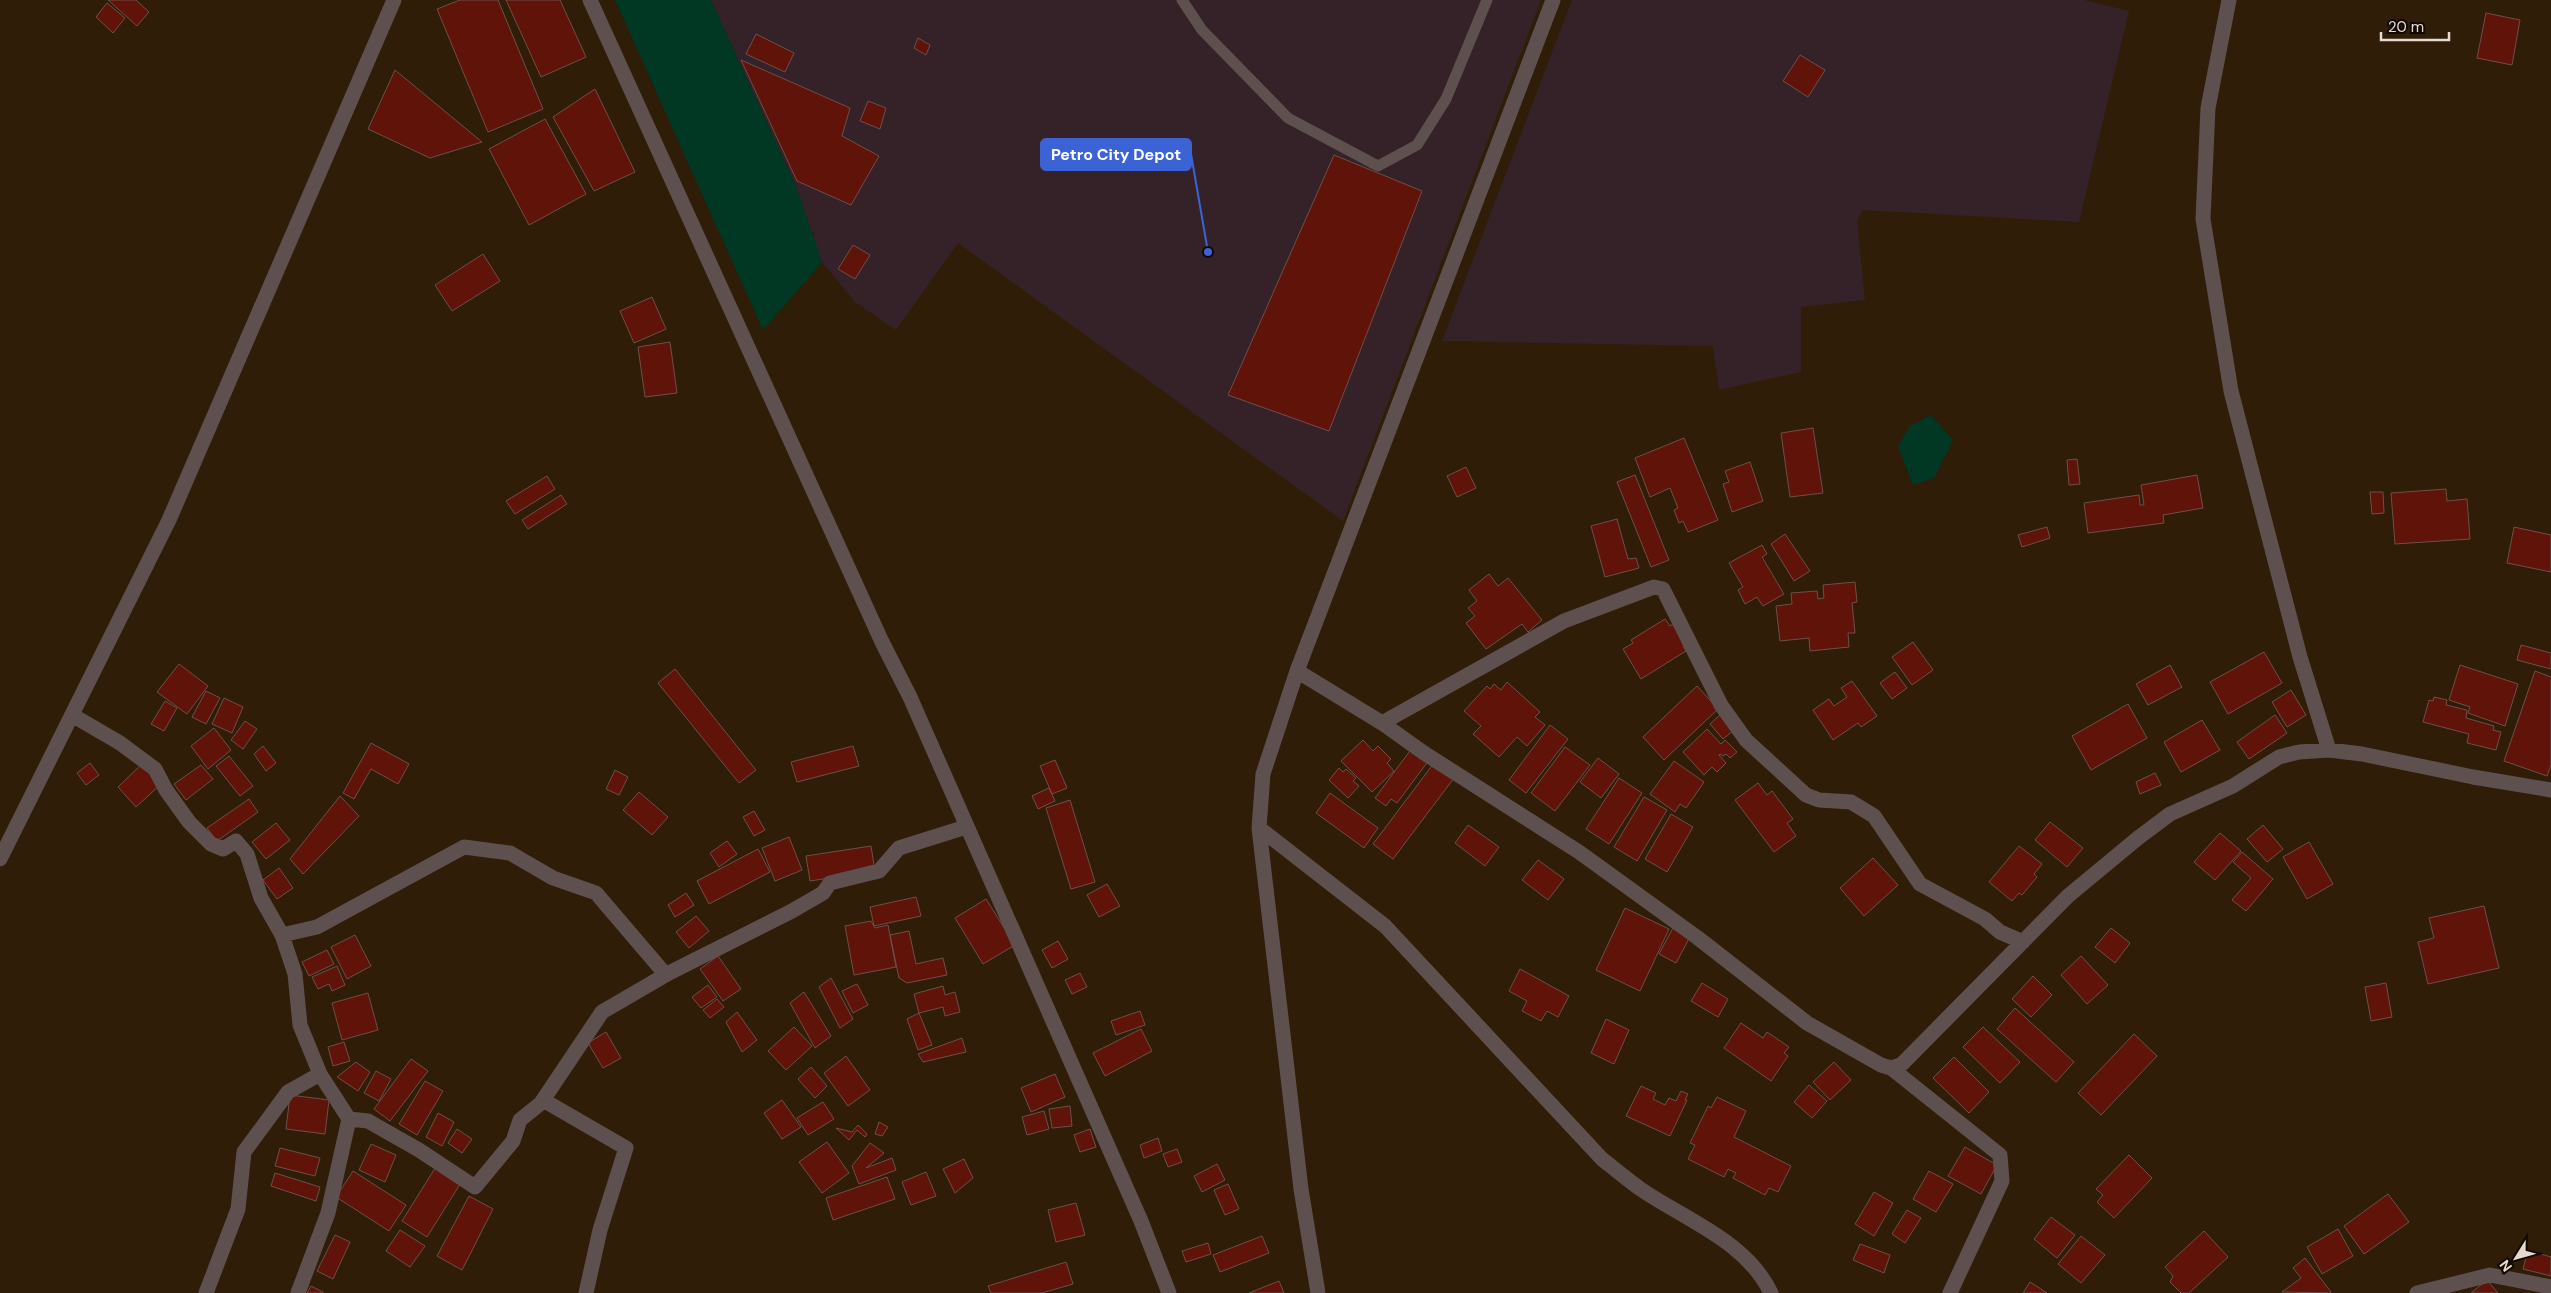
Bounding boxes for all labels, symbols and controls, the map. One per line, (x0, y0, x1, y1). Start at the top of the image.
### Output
scale bar (2381, 10, 2448, 42)
text: 20 m (2388, 17, 2424, 37)
callout: Petro City Depot (1041, 139, 1191, 170)
text: Petro City Depot (1051, 144, 1181, 165)
north arrow (2491, 1233, 2541, 1283)
text: N (2495, 1256, 2516, 1275)

